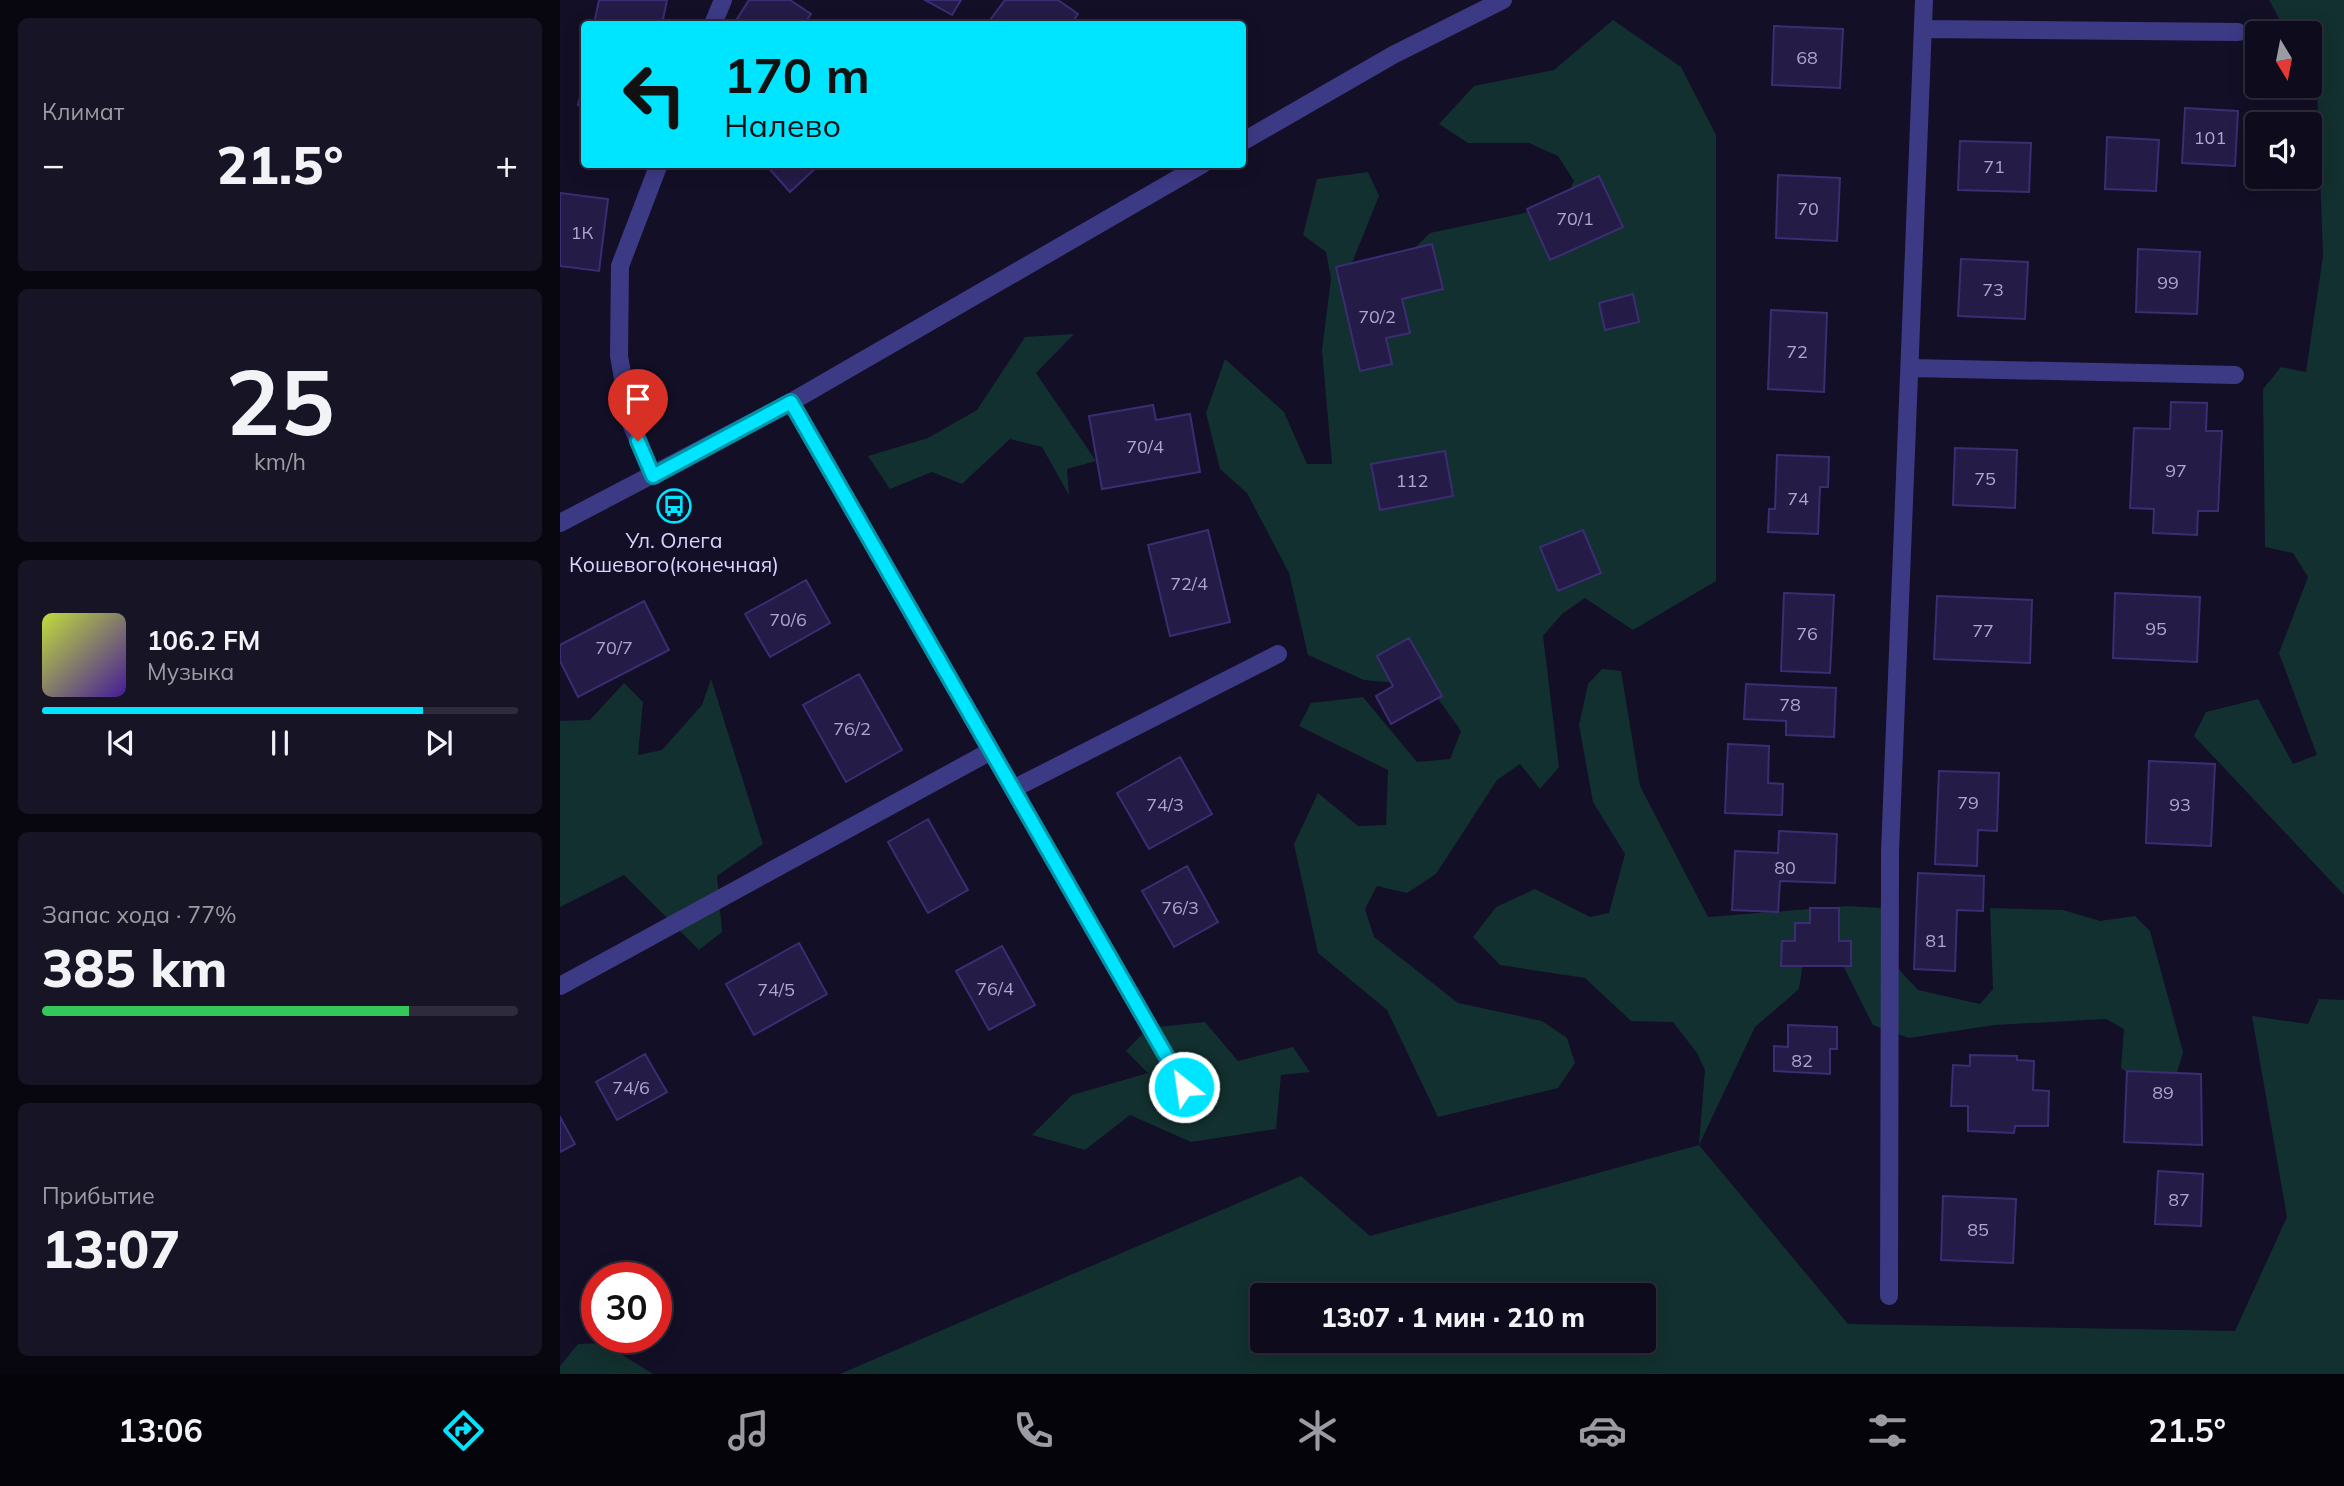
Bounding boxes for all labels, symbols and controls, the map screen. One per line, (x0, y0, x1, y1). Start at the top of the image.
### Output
north arrow (2245, 21, 2322, 98)
map controls (2245, 21, 2322, 189)
text: 170 m (724, 44, 870, 105)
house number: 68 (1796, 46, 1818, 69)
icon: left (609, 49, 700, 140)
text: Климат (42, 97, 124, 126)
text: Налево (724, 105, 841, 145)
button: sound (2245, 112, 2322, 189)
house number: 101 (2194, 126, 2226, 149)
text: 21.5° (216, 132, 344, 197)
text: − (42, 140, 65, 188)
text: + (495, 140, 518, 188)
house number: 71 (1983, 155, 2005, 178)
house number: 70 (1797, 197, 1819, 220)
house number: 70/1 (1556, 207, 1594, 230)
house number: 1К (571, 221, 593, 244)
house number: 99 (2157, 271, 2179, 294)
house number: 73 (1982, 278, 2004, 301)
house number: 70/2 (1358, 305, 1396, 328)
house number: 72 (1786, 340, 1808, 363)
text: 25 (225, 344, 335, 458)
pin (608, 369, 668, 441)
icon: arrive (619, 380, 657, 418)
house number: 70/4 (1126, 435, 1164, 458)
text: km/h (254, 447, 306, 476)
house number: 97 (2165, 459, 2187, 482)
house number: 75 (1974, 467, 1996, 490)
house number: 112 (1396, 469, 1428, 492)
bus stop icon: Ул. Олега Кошевого(конечная) (655, 487, 693, 525)
house number: 74 (1787, 487, 1809, 510)
place label: Ул. Олега Кошевого(конечная) (569, 527, 779, 577)
house number: 72/4 (1170, 572, 1208, 595)
house number: 70/6 (769, 608, 807, 631)
house number: 95 (2145, 617, 2167, 640)
house number: 77 (1972, 619, 1994, 642)
house number: 76 (1796, 622, 1818, 645)
text: 106.2 FM (147, 624, 260, 657)
house number: 70/7 (595, 636, 633, 659)
text: Музыка (147, 657, 234, 686)
house number: 78 (1779, 693, 1801, 716)
house number: 76/2 (833, 717, 871, 740)
icon: previous (102, 724, 140, 762)
icon: pause (261, 724, 299, 762)
icon: next (420, 724, 458, 762)
house number: 79 (1957, 791, 1979, 814)
house number: 74/3 (1146, 793, 1184, 816)
house number: 93 (2169, 793, 2191, 816)
house number: 80 (1774, 856, 1796, 879)
house number: 76/3 (1161, 896, 1199, 919)
text: Запас хода · 77% (42, 900, 237, 929)
house number: 81 (1925, 929, 1947, 952)
text: 385 km (42, 935, 227, 1000)
house number: 76/4 (976, 977, 1014, 1000)
house number: 74/5 (757, 978, 795, 1001)
house number: 82 (1791, 1049, 1813, 1072)
position arrow (1147, 1050, 1221, 1124)
house number: 74/6 (612, 1076, 650, 1099)
house number: 89 (2152, 1081, 2174, 1104)
text: Прибытие (42, 1181, 155, 1210)
house number: 87 (2168, 1188, 2190, 1211)
text: 13:07 (42, 1216, 180, 1281)
house number: 85 (1967, 1218, 1989, 1241)
speed limit sign: 30 (581, 1262, 672, 1353)
text: 13:07 · 1 мин · 210 m (1321, 1301, 1585, 1334)
icon: directions (439, 1406, 488, 1455)
icon: music (724, 1406, 773, 1455)
icon: phone (1009, 1406, 1058, 1455)
icon: climate (1293, 1406, 1342, 1455)
icon: car (1578, 1406, 1627, 1455)
icon: filters (1863, 1406, 1912, 1455)
text: 13:06 (118, 1410, 203, 1450)
text: 21.5° (2148, 1410, 2226, 1450)

